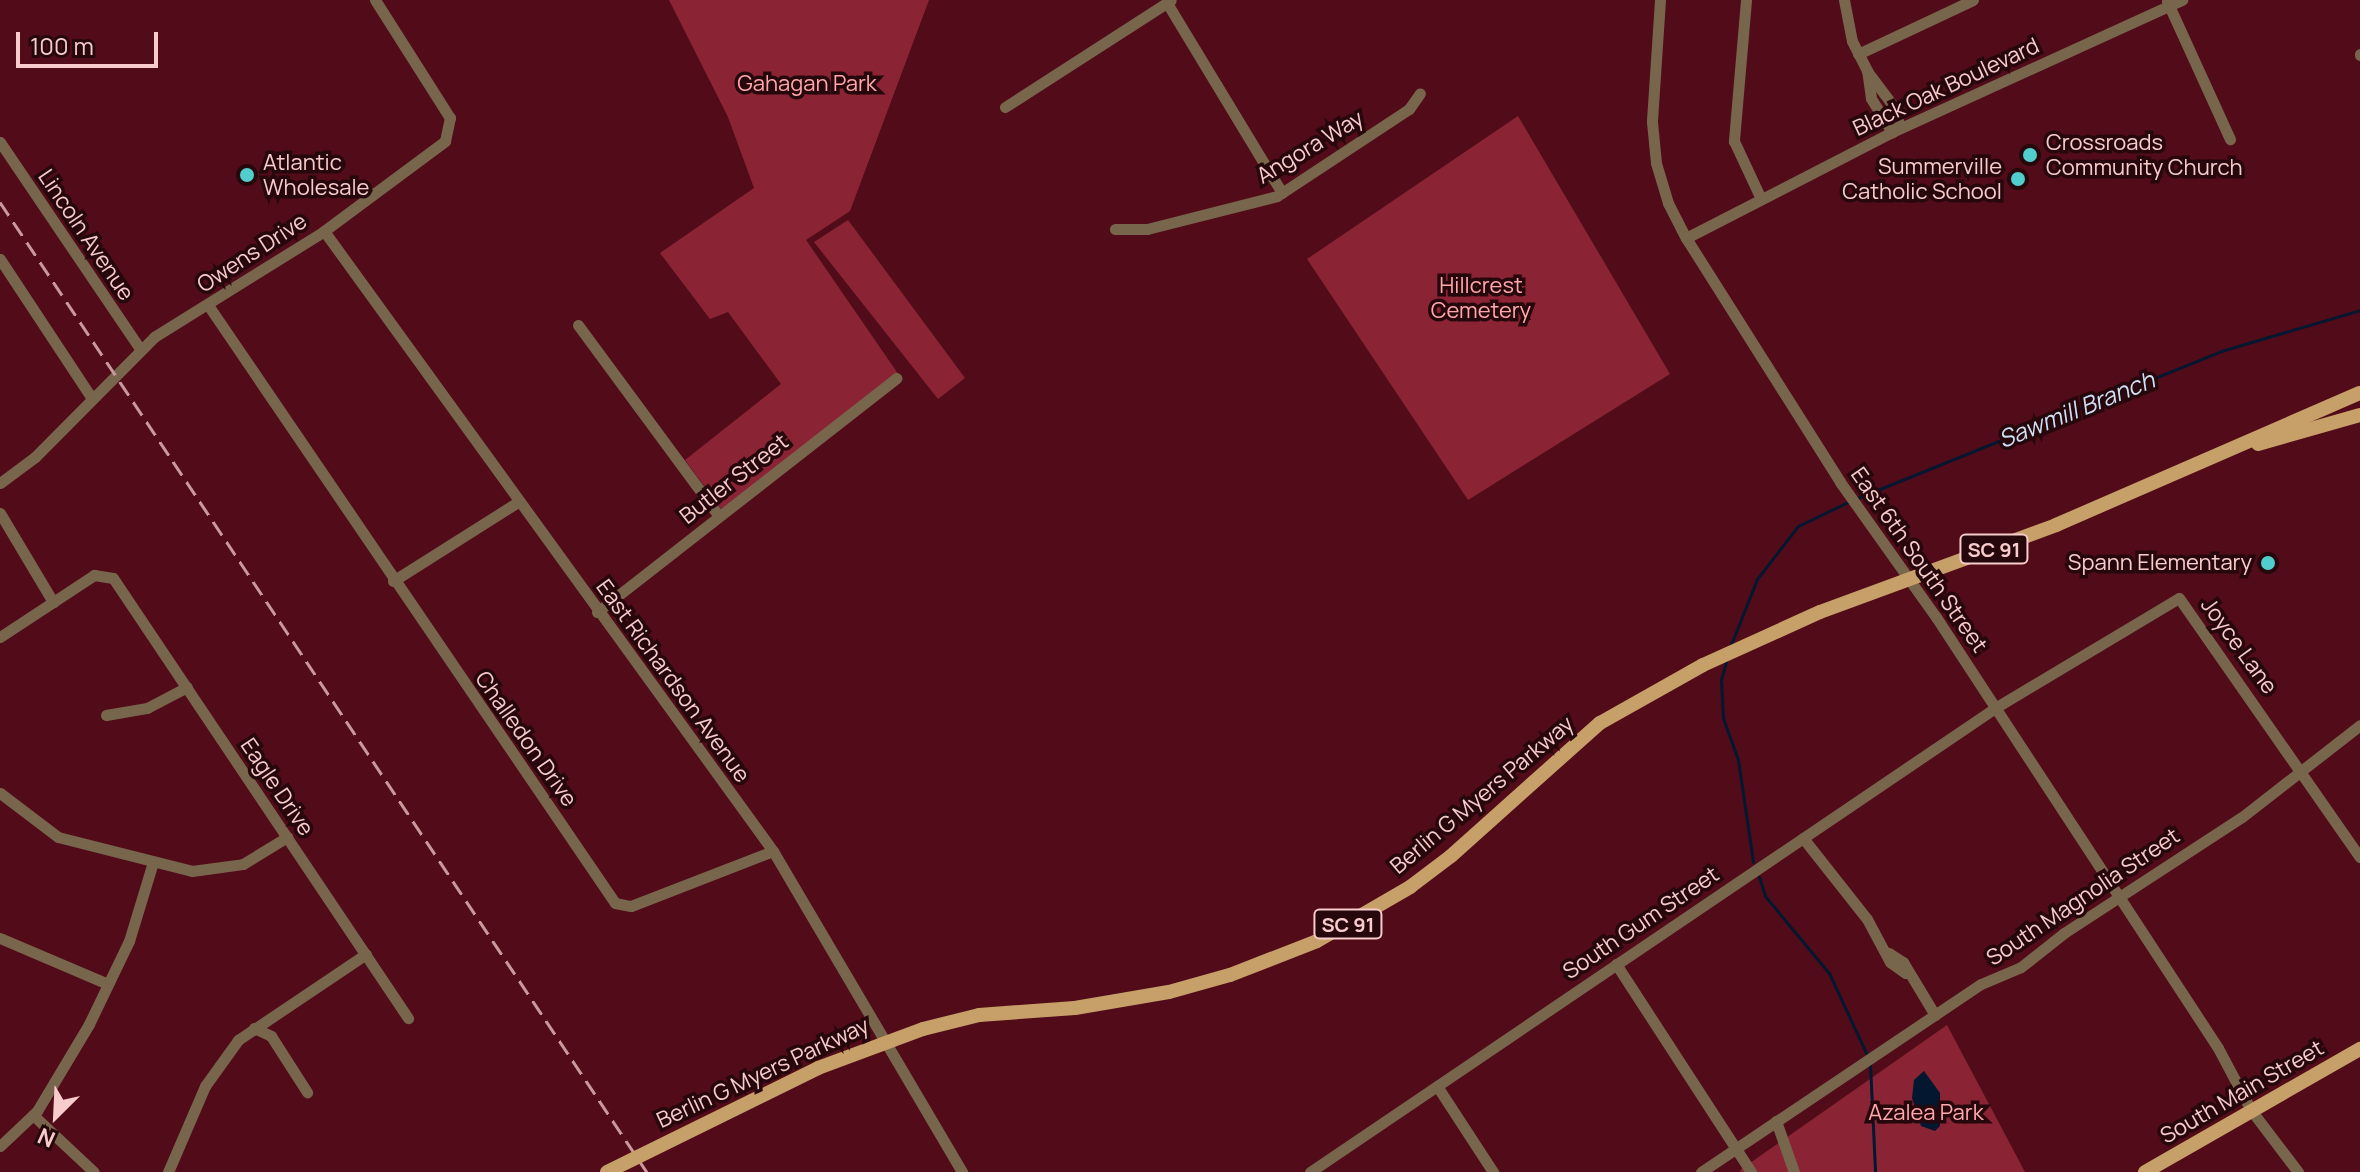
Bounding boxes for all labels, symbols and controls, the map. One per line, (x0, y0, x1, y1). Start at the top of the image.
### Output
scale bar (20, 16, 162, 66)
text: 100 m (30, 29, 94, 62)
street label: Black Oak Boulevard (1849, 32, 2043, 142)
park label: Gahagan Park (737, 71, 877, 97)
street label: Angora Way (1252, 105, 1368, 189)
place label: Crossroads Community Church (2046, 129, 2243, 180)
marker: Crossroads Community Church (2021, 146, 2039, 164)
place label: Atlantic Wholesale (263, 149, 369, 200)
place label: Summerville Catholic School (1842, 153, 2002, 204)
street label: Lincoln Avenue (33, 165, 139, 305)
marker: Atlantic Wholesale (238, 166, 256, 184)
marker: Summerville Catholic School (2009, 170, 2027, 188)
street label: Owens Drive (192, 208, 312, 298)
park label: Hillcrest Cemetery (1431, 272, 1531, 324)
water label: Sawmill Branch (1994, 365, 2158, 453)
street label: Butler Street (675, 428, 793, 530)
street label: East 6th South Street (1845, 462, 1993, 658)
road number: SC 91 (1958, 533, 2030, 565)
place label: Spann Elementary (2068, 550, 2252, 576)
marker: Spann Elementary (2259, 554, 2277, 572)
street label: East Richardson Avenue (591, 575, 755, 787)
street label: Joyce Lane (2195, 593, 2283, 699)
street label: Challedon Drive (470, 666, 582, 812)
street label: Berlin G Myers Parkway (1385, 711, 1579, 879)
street label: Eagle Drive (235, 733, 319, 841)
street label: South Magnolia Street (1981, 823, 2185, 971)
street label: South Gum Street (1558, 861, 1724, 985)
road number: SC 91 (1312, 908, 1384, 940)
street label: Berlin G Myers Parkway (653, 1012, 873, 1134)
street label: South Main Street (2156, 1035, 2328, 1149)
north arrow (16, 1076, 96, 1156)
park label: Azalea Park (1868, 1100, 1984, 1126)
text: N (33, 1121, 60, 1155)

